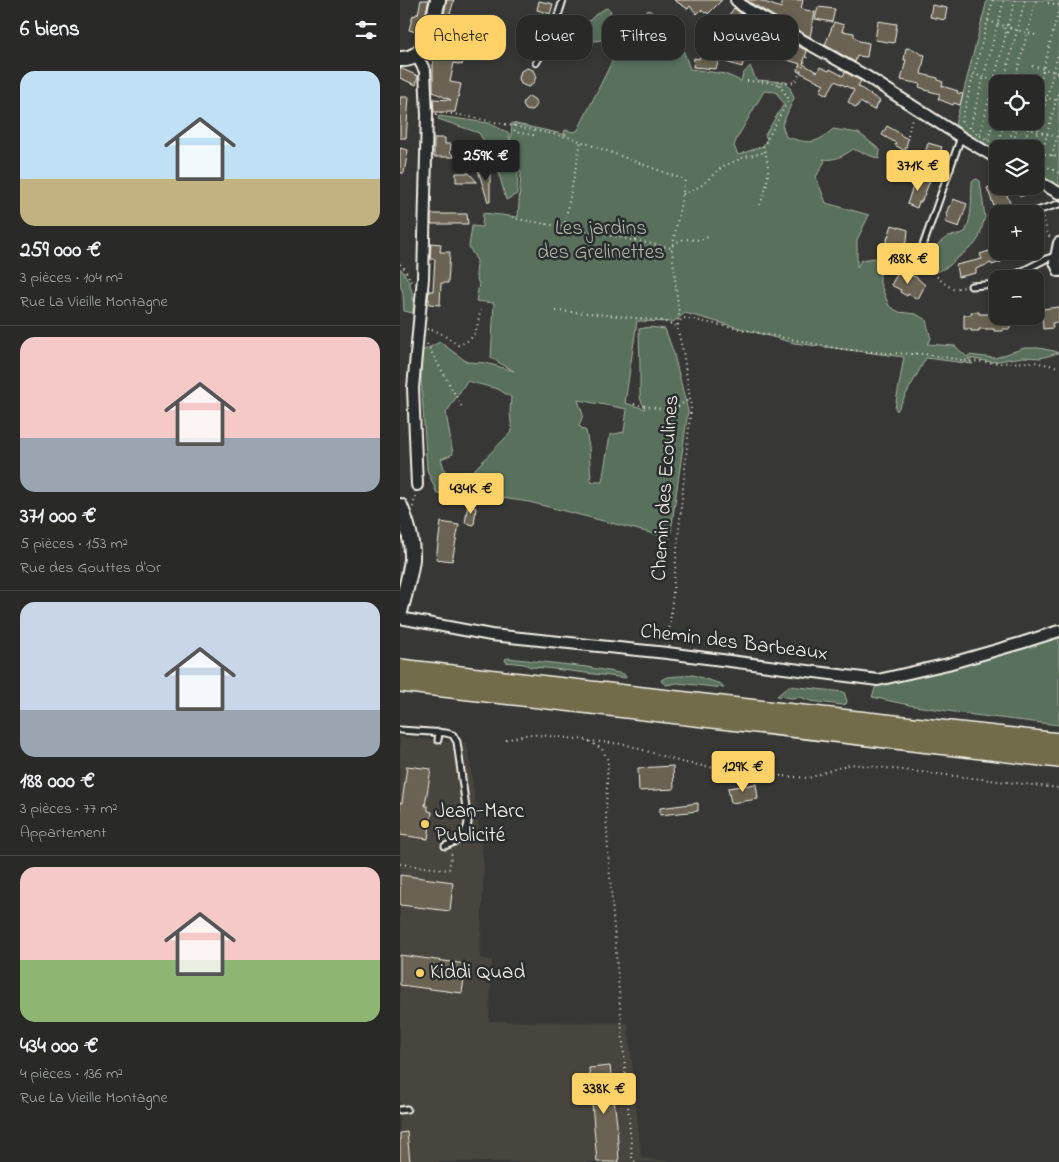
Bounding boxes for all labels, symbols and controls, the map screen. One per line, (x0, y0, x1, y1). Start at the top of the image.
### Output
text: 6 biens (20, 15, 80, 45)
chip: Acheter (415, 15, 506, 60)
chip: Louer (516, 15, 592, 60)
chip: Filtres (602, 15, 685, 60)
chip: Nouveau (695, 15, 798, 60)
icon: filters (352, 16, 380, 44)
map controls (989, 75, 1044, 325)
button: locate (989, 75, 1044, 130)
icon: home (155, 104, 245, 194)
pin: 259K € (445, 140, 527, 182)
button: layers (989, 140, 1044, 195)
text: 259K € (464, 144, 508, 168)
pin: 371K € (877, 150, 959, 192)
text: 371K € (897, 154, 939, 178)
button: + (989, 205, 1044, 260)
park label: Les jardins des Grelinettes (537, 214, 665, 268)
text: 259 000 € (20, 236, 101, 266)
pin: 188K € (867, 242, 949, 285)
text: 188K € (888, 247, 928, 271)
text: 3 pièces · 104 m² (20, 266, 123, 290)
button: − (989, 270, 1044, 325)
text: Rue La Vieille Montagne (20, 290, 168, 314)
icon: home (155, 369, 245, 459)
street label: Chemin des Ecoulines (645, 394, 687, 582)
pin: 434K € (430, 472, 512, 515)
text: 434K € (450, 477, 492, 501)
text: 371 000 € (20, 502, 96, 532)
text: 5 pièces · 153 m² (20, 532, 128, 556)
text: Rue des Gouttes d'Or (20, 556, 161, 580)
street label: Chemin des Barbeaux (638, 617, 830, 669)
icon: home (155, 634, 245, 724)
pin: 129K € (702, 750, 784, 793)
text: 129K € (723, 755, 763, 779)
text: 188 000 € (20, 767, 95, 797)
text: 3 pièces · 77 m² (20, 797, 118, 821)
place label: Jean-Marc Publicité (435, 797, 525, 851)
marker: Jean-Marc Publicité (419, 818, 431, 830)
text: Appartement (20, 821, 106, 845)
icon: home (155, 899, 245, 989)
place label: Kiddi Quad (430, 958, 525, 988)
marker: Kiddi Quad (414, 967, 426, 979)
text: 434 000 € (20, 1032, 98, 1062)
text: 4 pièces · 136 m² (20, 1062, 123, 1086)
pin: 338K € (563, 1072, 645, 1115)
text: 338K € (583, 1077, 625, 1101)
text: Rue La Vieille Montagne (20, 1086, 168, 1110)

